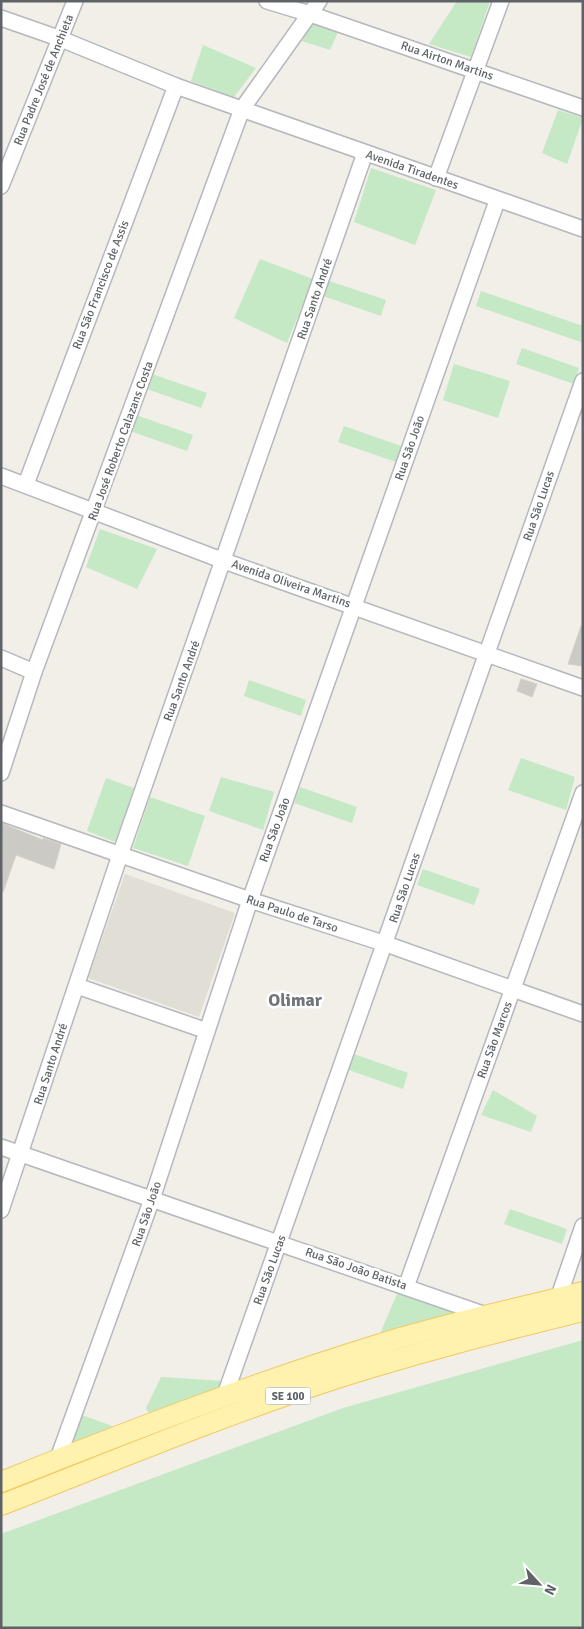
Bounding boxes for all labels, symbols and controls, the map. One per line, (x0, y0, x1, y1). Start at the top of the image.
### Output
street label: Rua Padre José de Anchieta (11, 12, 77, 148)
street label: Rua Airton Martins (399, 38, 495, 84)
street label: Avenida Tiradentes (364, 147, 460, 193)
street label: Rua São Francisco de Assis (69, 218, 133, 352)
street label: Rua Santo André (294, 256, 336, 342)
street label: Rua José Roberto Calazans Costa (85, 359, 157, 523)
street label: Rua São João (392, 414, 428, 482)
street label: Rua São Lucas (520, 469, 558, 543)
street label: Avenida Oliveira Martins (229, 557, 353, 611)
street label: Rua Santo André (160, 639, 204, 723)
street label: Rua São João (256, 796, 294, 864)
street label: Rua São Lucas (386, 851, 424, 925)
street label: Rua Paulo de Tarso (244, 892, 340, 936)
district label: Olimar (268, 989, 323, 1011)
street label: Rua São Marcos (474, 999, 516, 1081)
street label: Rua Santo André (31, 1021, 71, 1107)
street label: Rua São João (129, 1180, 165, 1248)
street label: Rua São Lucas (250, 1233, 290, 1307)
street label: Rua São João Batista (303, 1245, 409, 1293)
road number: SE 100 (266, 1388, 310, 1404)
north arrow (514, 1559, 564, 1609)
text: N (540, 1581, 560, 1598)

